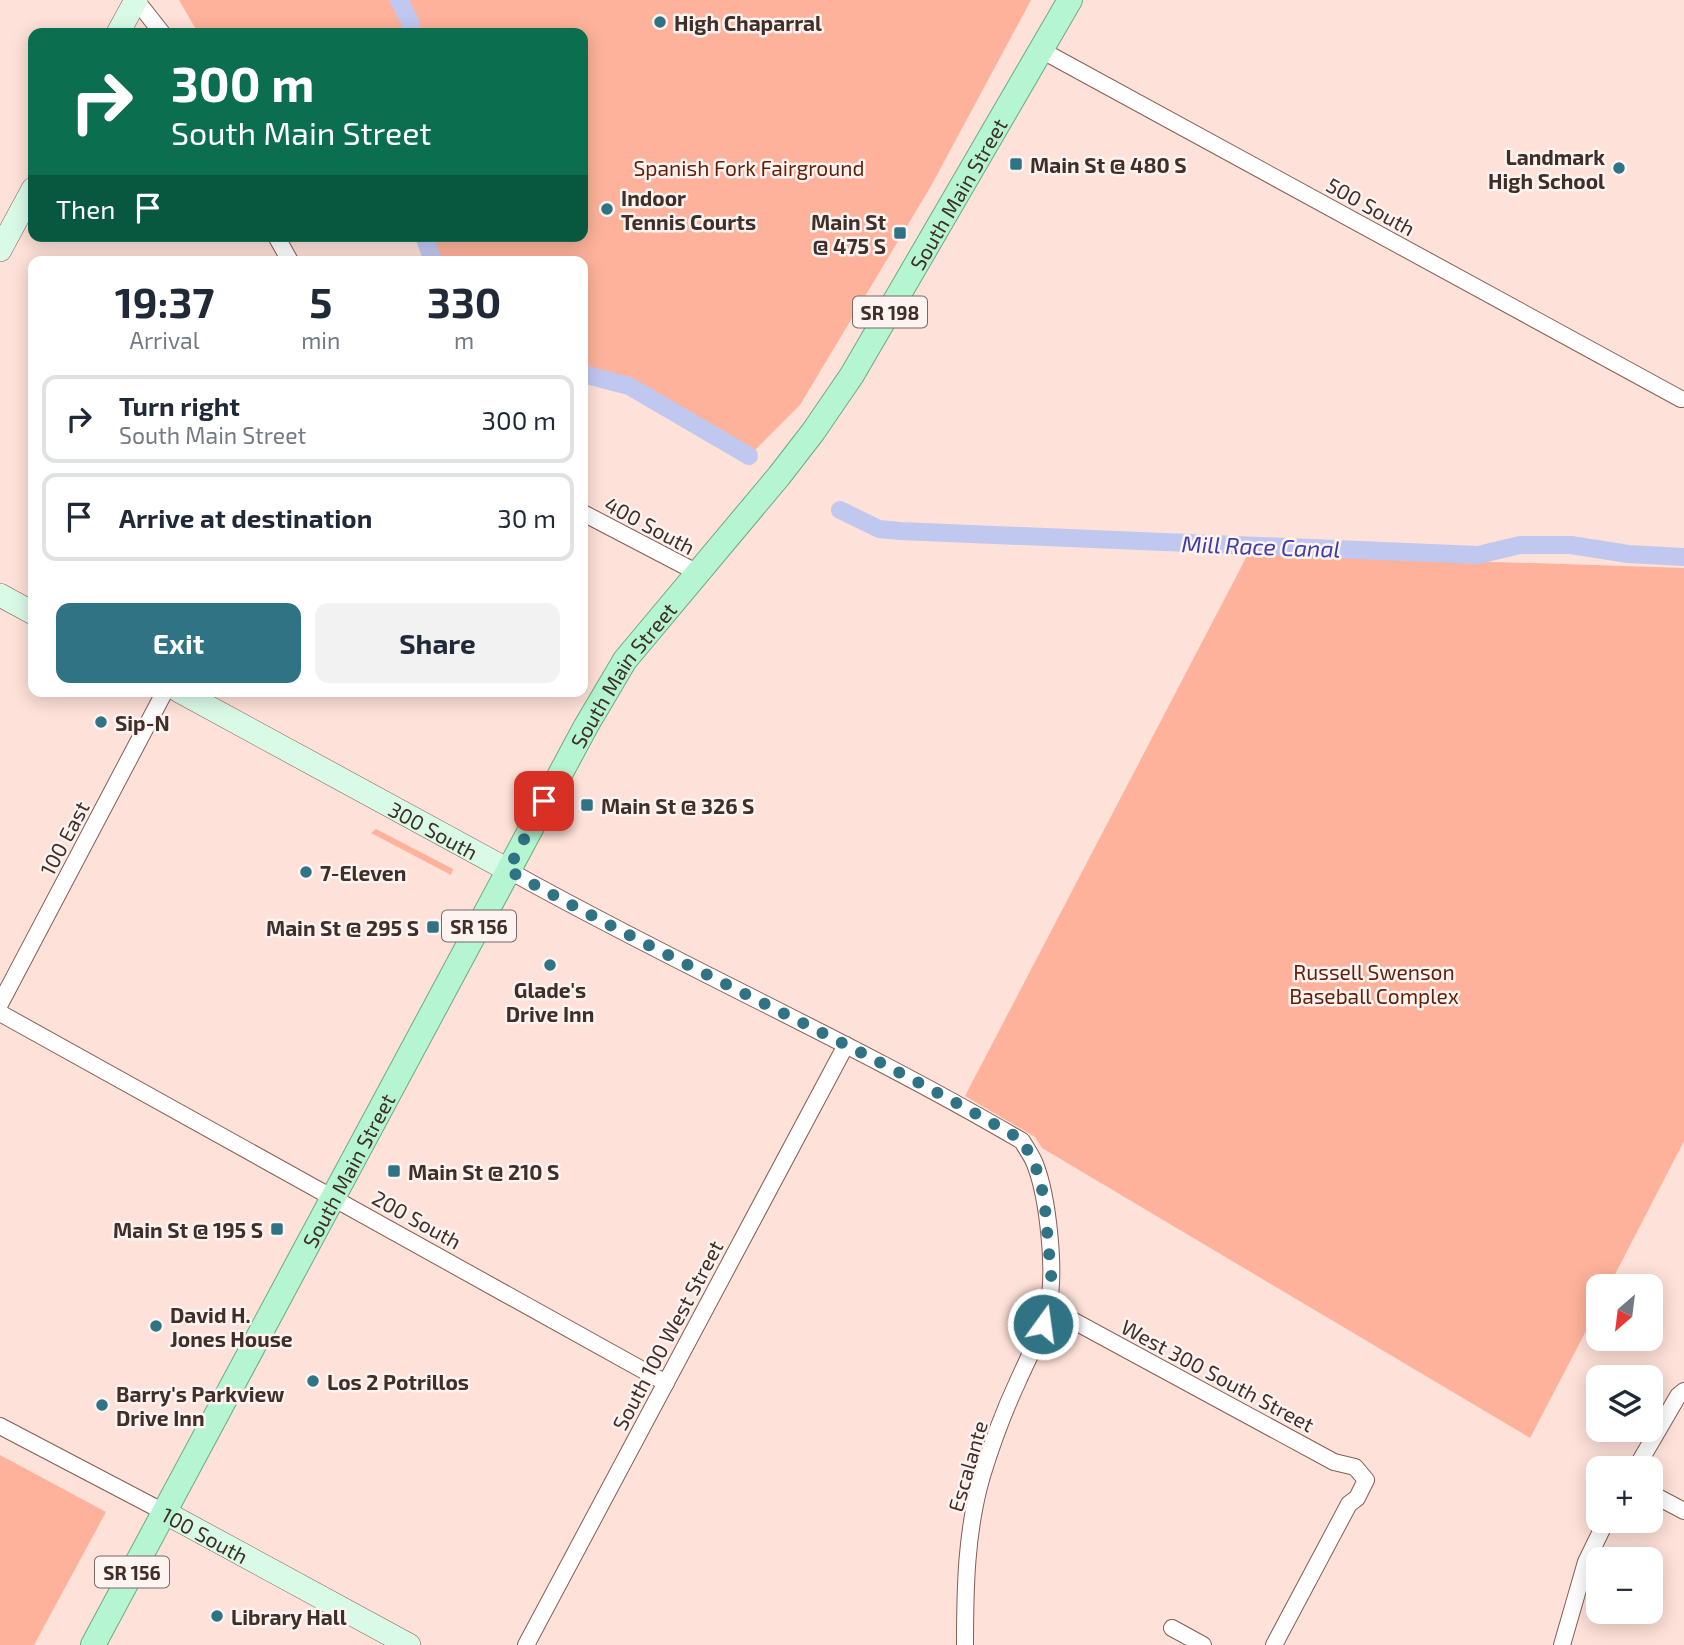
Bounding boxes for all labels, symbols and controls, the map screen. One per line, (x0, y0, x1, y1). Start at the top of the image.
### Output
place label: High Chaparral (674, 10, 822, 35)
marker: High Chaparral (652, 14, 668, 30)
text: 300 m (171, 53, 314, 112)
icon: right (56, 56, 147, 147)
text: South Main Street (171, 113, 432, 151)
street label: South Main Street (904, 113, 1011, 274)
place label: Landmark High School (1488, 144, 1605, 193)
place label: Main St @ 480 S (1030, 152, 1187, 177)
park label: Spanish Fork Fairground (634, 155, 864, 180)
marker: Main St @ 480 S (1008, 156, 1024, 172)
marker: Landmark High School (1611, 160, 1627, 176)
street label: 500 South (1322, 172, 1420, 240)
place label: Indoor Tennis Courts (621, 185, 756, 234)
icon: arrive (129, 189, 167, 227)
text: Then (56, 193, 115, 224)
marker: Indoor Tennis Courts (599, 201, 615, 217)
place label: Main St @ 475 S (811, 209, 886, 258)
marker: Main St @ 475 S (892, 225, 908, 241)
text: 19:37 (115, 276, 214, 326)
text: 5 (309, 276, 332, 326)
text: 330 (427, 276, 501, 326)
road number: SR 198 (853, 296, 927, 328)
text: Arrival (130, 326, 200, 354)
text: min (301, 326, 340, 354)
text: m (454, 326, 474, 354)
text: Turn right (119, 390, 240, 421)
icon: right (60, 400, 98, 438)
text: 300 m (482, 404, 556, 435)
text: South Main Street (119, 421, 306, 449)
street label: 400 South (601, 491, 699, 559)
icon: arrive (60, 498, 98, 536)
text: Arrive at destination (119, 502, 372, 533)
text: 30 m (497, 502, 556, 533)
water label: Mill Race Canal (1181, 529, 1341, 563)
street label: South Main Street (564, 597, 681, 752)
button: Exit (56, 603, 301, 683)
button: Share (315, 603, 560, 683)
place label: Sip-N (115, 710, 170, 735)
marker: Sip-N (93, 714, 109, 730)
pin (514, 771, 574, 831)
icon: arrive (525, 782, 563, 820)
place label: Main St @ 326 S (601, 793, 754, 818)
street label: 300 South (385, 795, 483, 864)
street label: 100 East (34, 797, 94, 879)
marker: Main St @ 326 S (579, 797, 595, 813)
place label: 7-Eleven (320, 860, 406, 885)
marker: 7-Eleven (298, 864, 314, 880)
road number: SR 156 (442, 910, 516, 942)
place label: Main St @ 295 S (266, 915, 419, 940)
marker: Main St @ 295 S (425, 919, 441, 935)
marker: Glade's Drive Inn (542, 957, 558, 973)
park label: Russell Swenson Baseball Complex (1289, 959, 1459, 1008)
place label: Glade's Drive Inn (506, 977, 594, 1026)
street label: South Main Street (296, 1089, 399, 1251)
place label: Main St @ 210 S (408, 1159, 559, 1184)
marker: Main St @ 210 S (386, 1163, 402, 1179)
street label: 200 South (368, 1184, 466, 1254)
place label: Main St @ 195 S (113, 1217, 263, 1242)
marker: Main St @ 195 S (269, 1221, 285, 1237)
street label: South 100 West Street (606, 1236, 728, 1434)
north arrow (1586, 1274, 1662, 1351)
map controls (1586, 1274, 1663, 1624)
position arrow (1006, 1287, 1080, 1361)
place label: David H. Jones House (170, 1302, 293, 1351)
street label: West 300 South Street (1117, 1314, 1319, 1436)
marker: David H. Jones House (148, 1318, 164, 1334)
button: layers (1586, 1365, 1663, 1442)
place label: Los 2 Potrillos (327, 1369, 469, 1394)
marker: Los 2 Potrillos (305, 1373, 321, 1389)
place label: Barry's Parkview Drive Inn (116, 1381, 284, 1430)
marker: Barry's Parkview Drive Inn (94, 1397, 110, 1413)
street label: Escalante (942, 1418, 992, 1514)
button: + (1586, 1456, 1663, 1533)
street label: 100 South (158, 1501, 253, 1568)
button: − (1586, 1547, 1663, 1624)
road number: SR 156 (95, 1556, 169, 1588)
place label: Library Hall (231, 1604, 347, 1630)
marker: Library Hall (209, 1608, 225, 1624)

